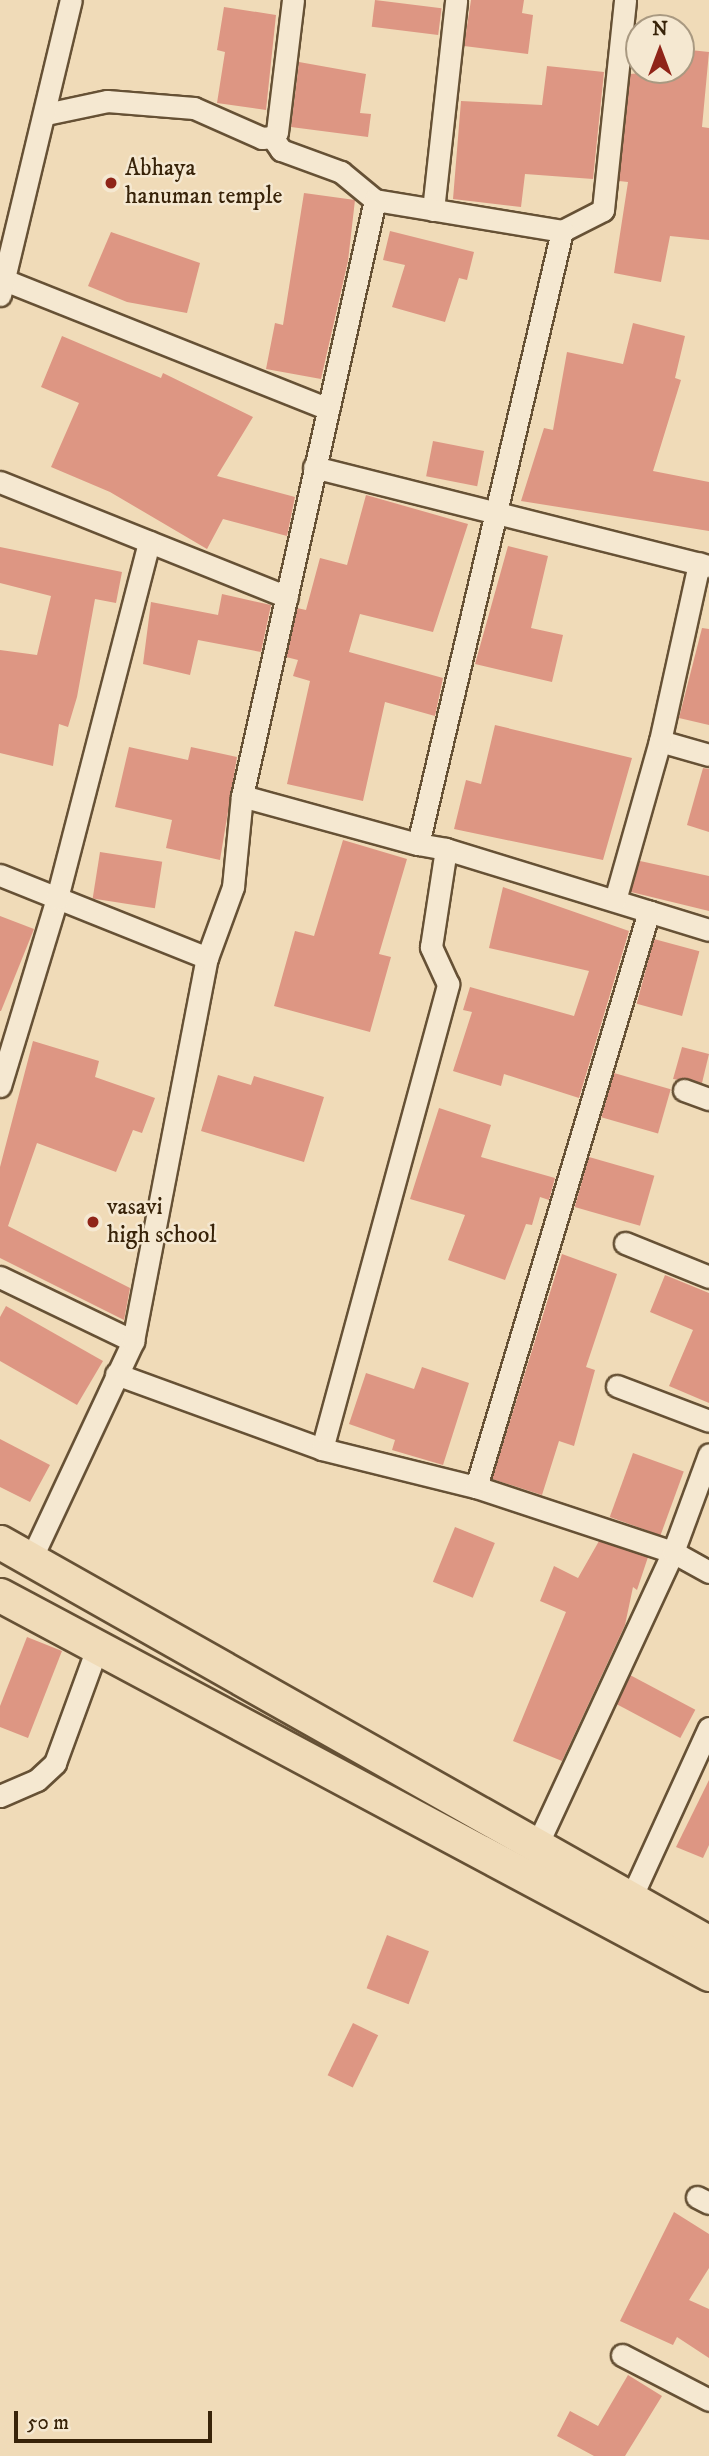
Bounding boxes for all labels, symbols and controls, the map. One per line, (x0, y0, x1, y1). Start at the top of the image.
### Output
north arrow (625, 14, 695, 84)
text: N (652, 18, 668, 41)
place label: Abhaya hanuman temple (125, 155, 282, 211)
marker: Abhaya hanuman temple (103, 175, 119, 191)
place label: vasavi high school (107, 1194, 216, 1250)
marker: vasavi high school (85, 1214, 101, 1230)
scale bar (18, 2396, 215, 2440)
text: 50 m (27, 2410, 69, 2436)

